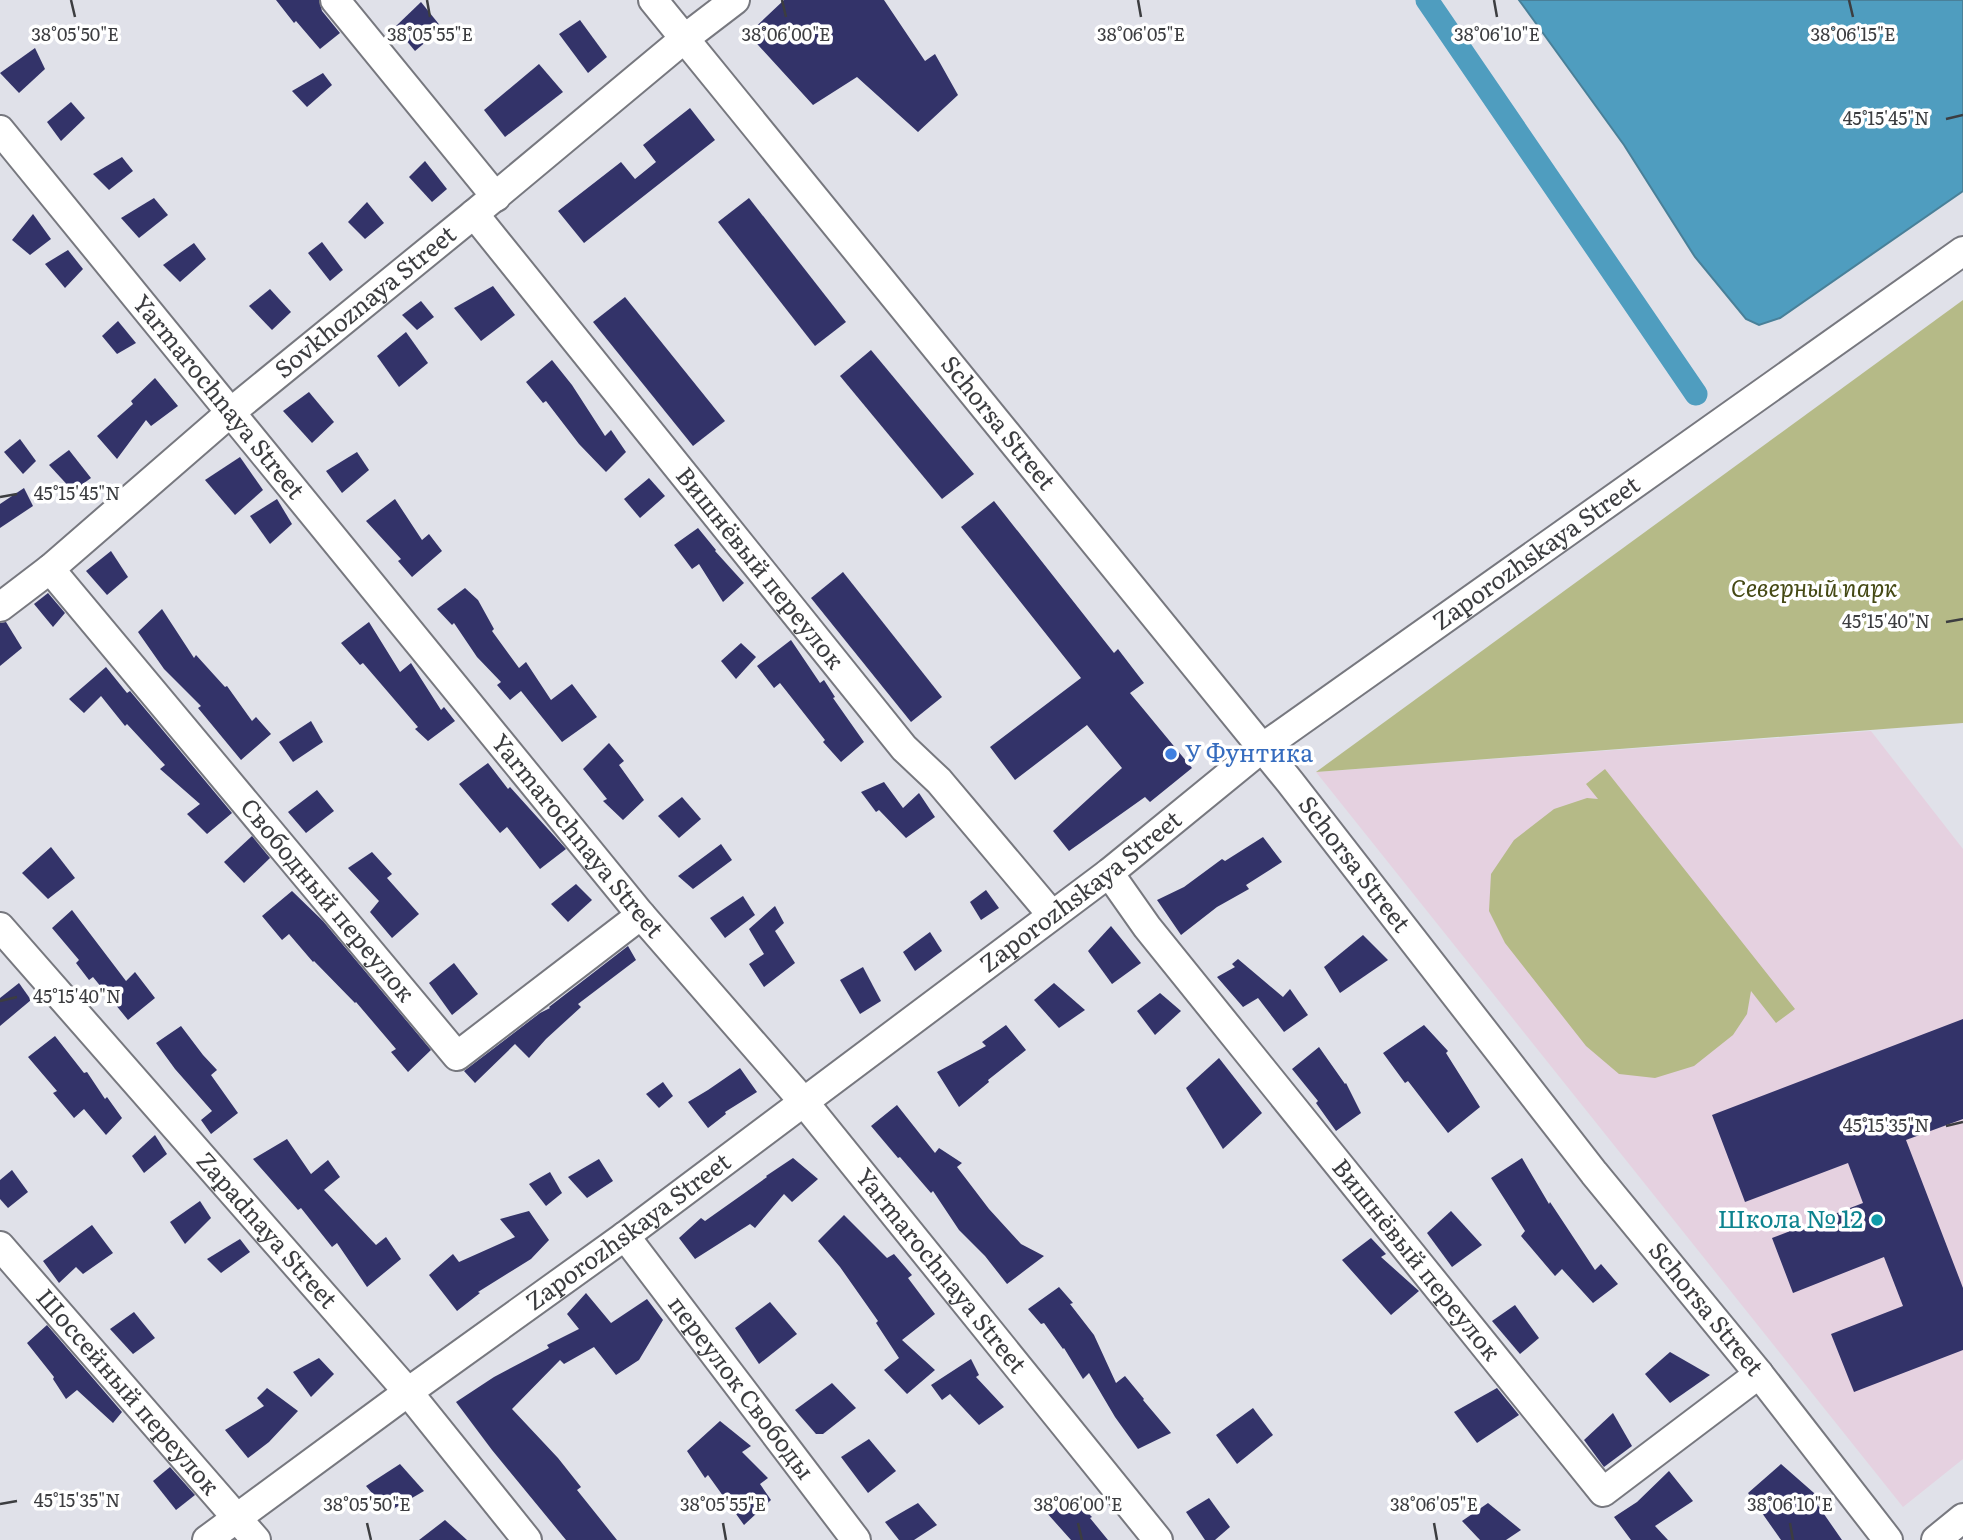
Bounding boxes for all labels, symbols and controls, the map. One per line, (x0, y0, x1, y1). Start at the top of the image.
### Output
text: 38°05'50"E (31, 20, 119, 47)
text: 38°05'55"E (387, 20, 473, 47)
text: 38°06'00"E (741, 20, 831, 47)
text: 38°06'05"E (1097, 20, 1185, 47)
text: 38°06'10"E (1454, 20, 1540, 47)
text: 38°06'15"E (1811, 20, 1895, 47)
text: 45°15'45"N (1843, 104, 1929, 131)
street label: Sovkhoznaya Street (266, 216, 463, 385)
street label: Yarmarochnaya Street (126, 286, 315, 506)
street label: Schorsa Street (934, 347, 1065, 497)
street label: Вишнёвый переулок (669, 458, 854, 676)
street label: Zaporozhskaya Street (1424, 466, 1646, 637)
text: 45°15'45"N (34, 479, 120, 506)
park label: Северный парк (1731, 569, 1897, 604)
text: 45°15'40"N (1842, 607, 1930, 634)
street label: Yarmarochnaya Street (485, 725, 673, 945)
place label: У Фунтика (1185, 734, 1313, 769)
marker: У Фунтика (1163, 746, 1179, 762)
street label: Schorsa Street (1292, 787, 1421, 939)
street label: Свободный переулок (234, 790, 424, 1008)
street label: Zaporozhskaya Street (971, 801, 1188, 979)
text: 45°15'40"N (33, 982, 121, 1009)
text: 45°15'35"N (1843, 1111, 1929, 1138)
street label: Zapadnaya Street (190, 1143, 347, 1315)
street label: Zaporozhskaya Street (517, 1143, 737, 1317)
street label: Вишнёвый переулок (1325, 1150, 1510, 1367)
street label: Yarmarochnaya Street (849, 1159, 1037, 1380)
place label: Школа № 12 (1718, 1200, 1863, 1235)
marker: Школа № 12 (1869, 1212, 1885, 1228)
street label: Schorsa Street (1642, 1233, 1774, 1382)
street label: Шоссейный переулок (30, 1280, 229, 1502)
street label: переулок Свободы (661, 1287, 824, 1486)
text: 45°15'35"N (34, 1486, 120, 1513)
text: 38°05'50"E (323, 1490, 411, 1517)
text: 38°05'55"E (680, 1490, 766, 1517)
text: 38°06'00"E (1033, 1490, 1123, 1517)
text: 38°06'05"E (1390, 1490, 1478, 1517)
text: 38°06'10"E (1747, 1490, 1833, 1517)

